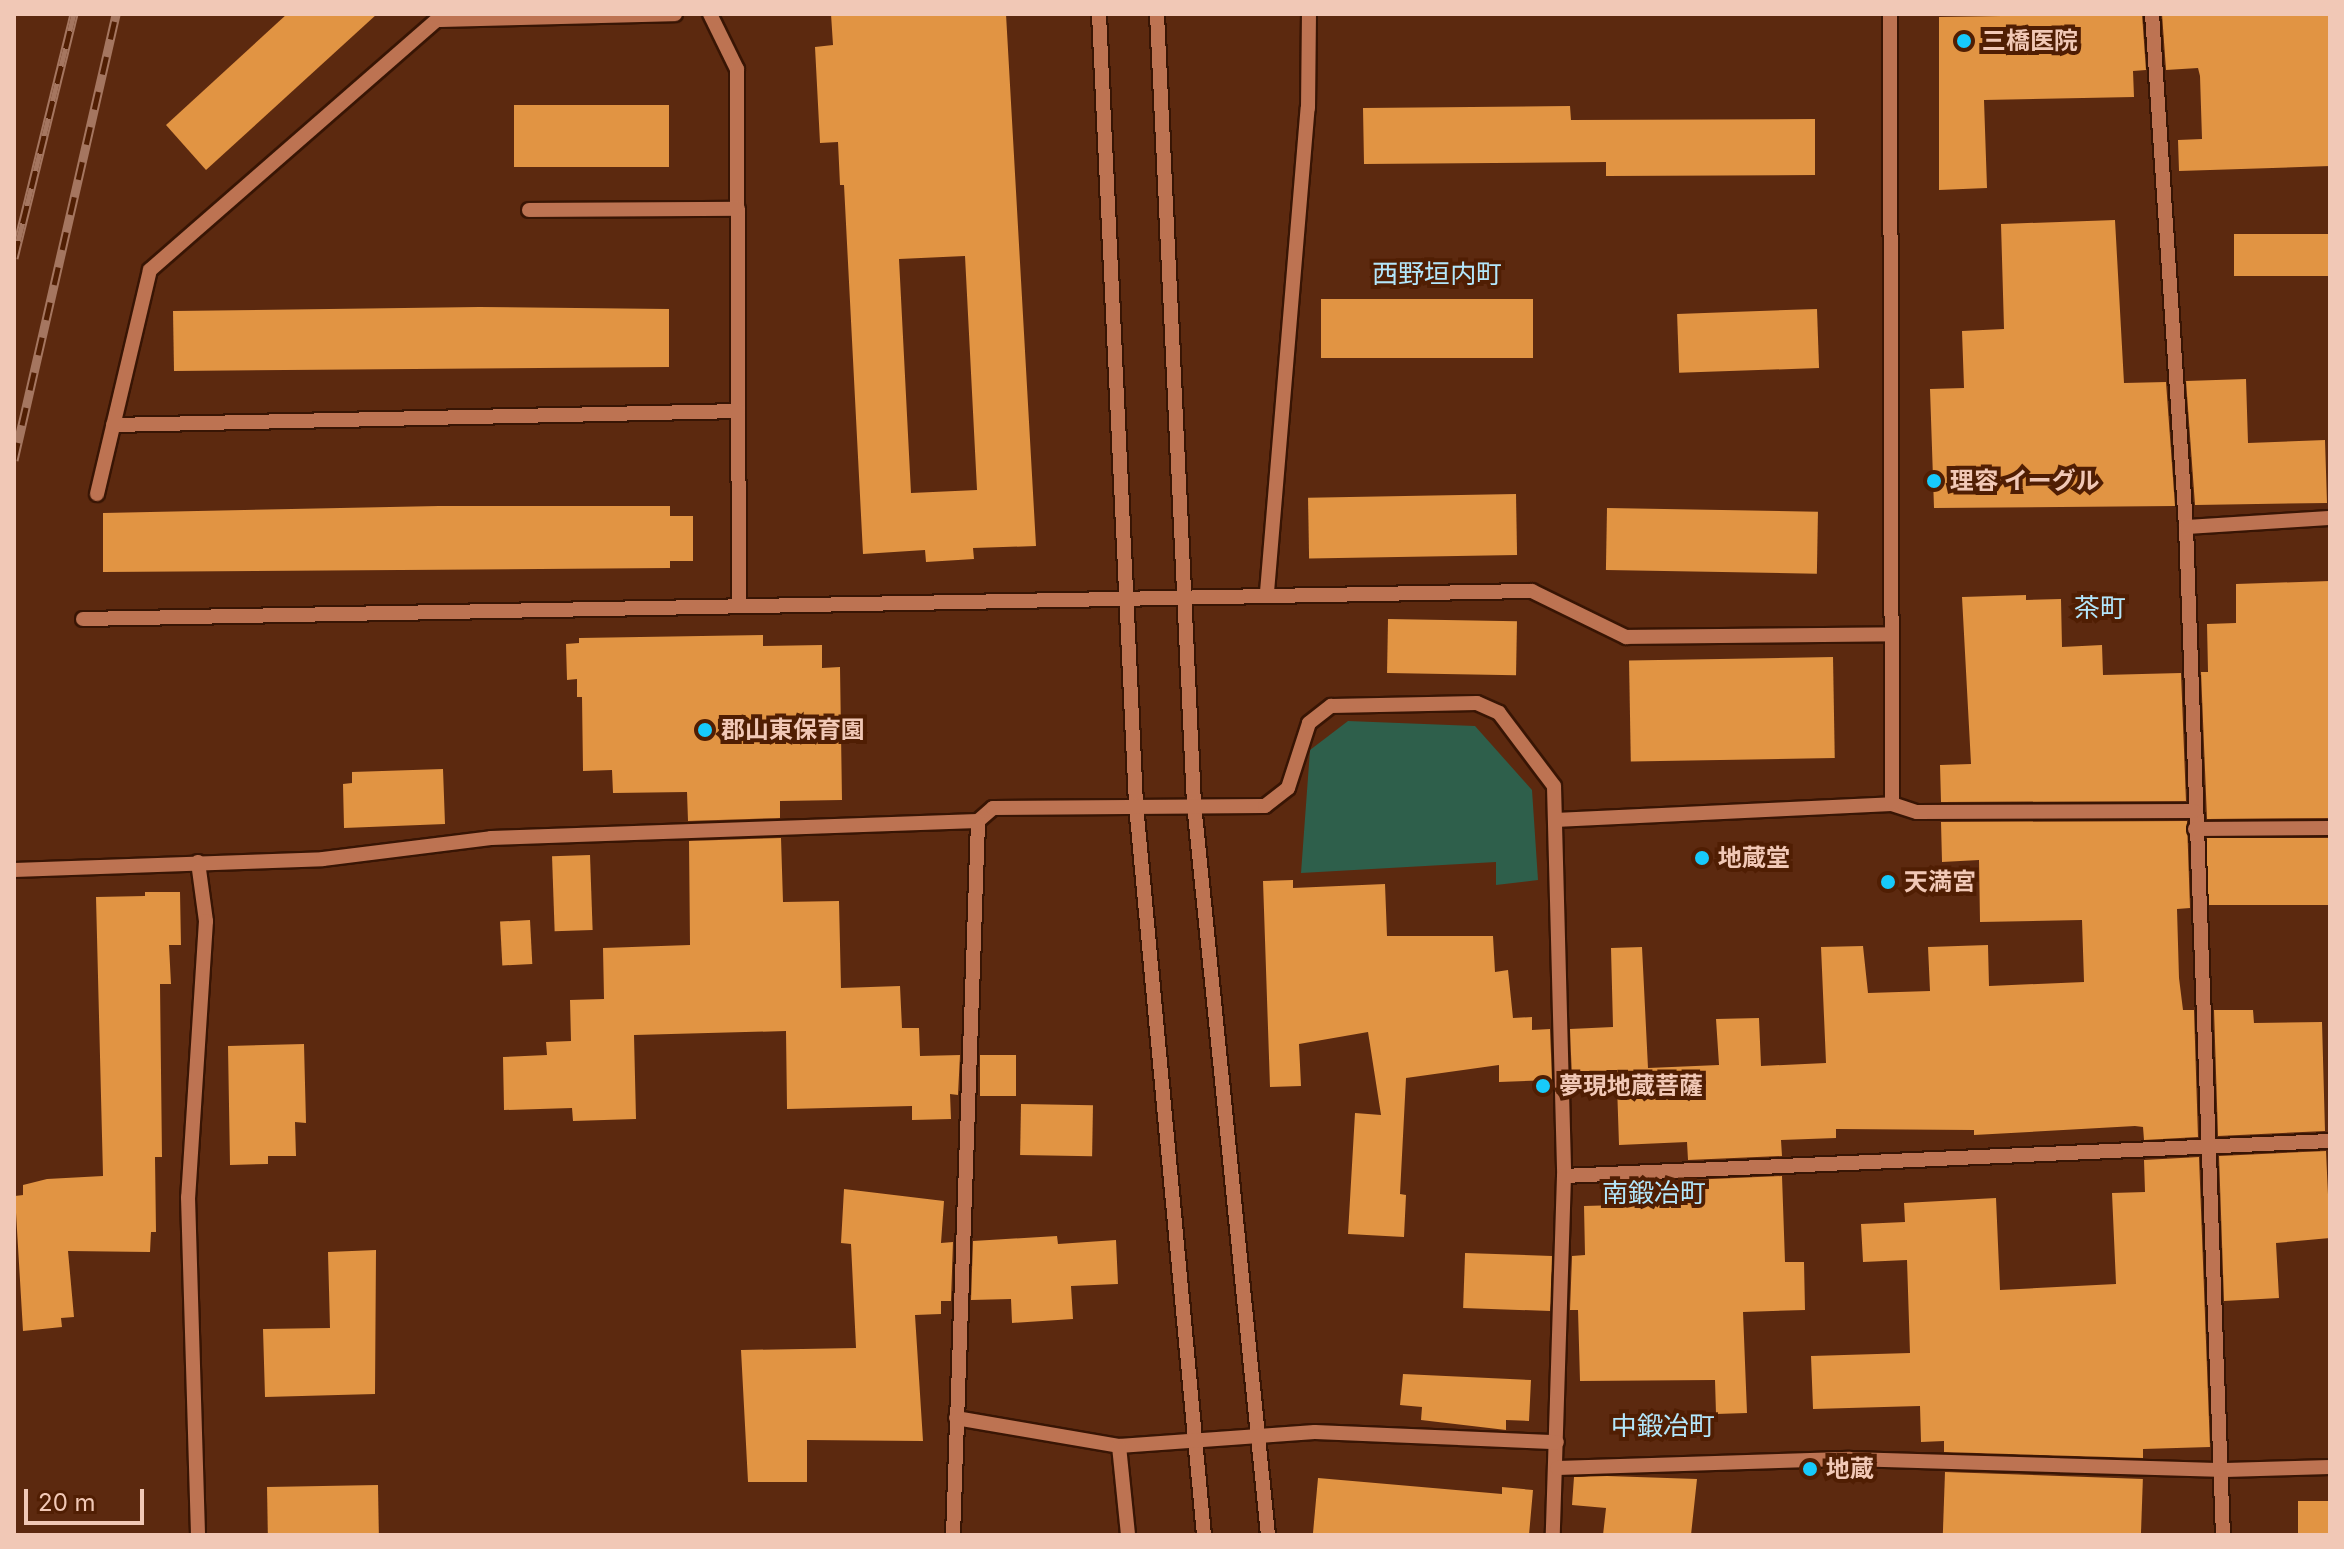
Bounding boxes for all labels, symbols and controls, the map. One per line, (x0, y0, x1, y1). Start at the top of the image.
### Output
place label: 三橋医院 (1982, 27, 2078, 55)
marker: 三橋医院 (1953, 30, 1975, 52)
district label: 西野垣内町 (1372, 258, 1502, 290)
place label: 理容 イーグル (1950, 467, 2100, 495)
marker: 理容 イーグル (1925, 472, 1943, 490)
district label: 茶町 (2074, 592, 2126, 624)
place label: 郡山東保育園 (721, 716, 865, 744)
marker: 郡山東保育園 (696, 721, 714, 739)
place label: 地蔵堂 (1718, 844, 1790, 872)
marker: 地蔵堂 (1693, 849, 1711, 867)
place label: 天満宮 (1904, 868, 1976, 896)
marker: 天満宮 (1879, 873, 1897, 891)
place label: 夢現地蔵菩薩 (1559, 1072, 1703, 1100)
marker: 夢現地蔵菩薩 (1534, 1077, 1552, 1095)
district label: 南鍛冶町 (1602, 1177, 1706, 1209)
district label: 中鍛冶町 (1611, 1410, 1715, 1442)
place label: 地蔵 (1826, 1455, 1874, 1483)
marker: 地蔵 (1801, 1460, 1819, 1478)
scale bar (28, 1473, 148, 1523)
text: 20 m (38, 1488, 96, 1517)

